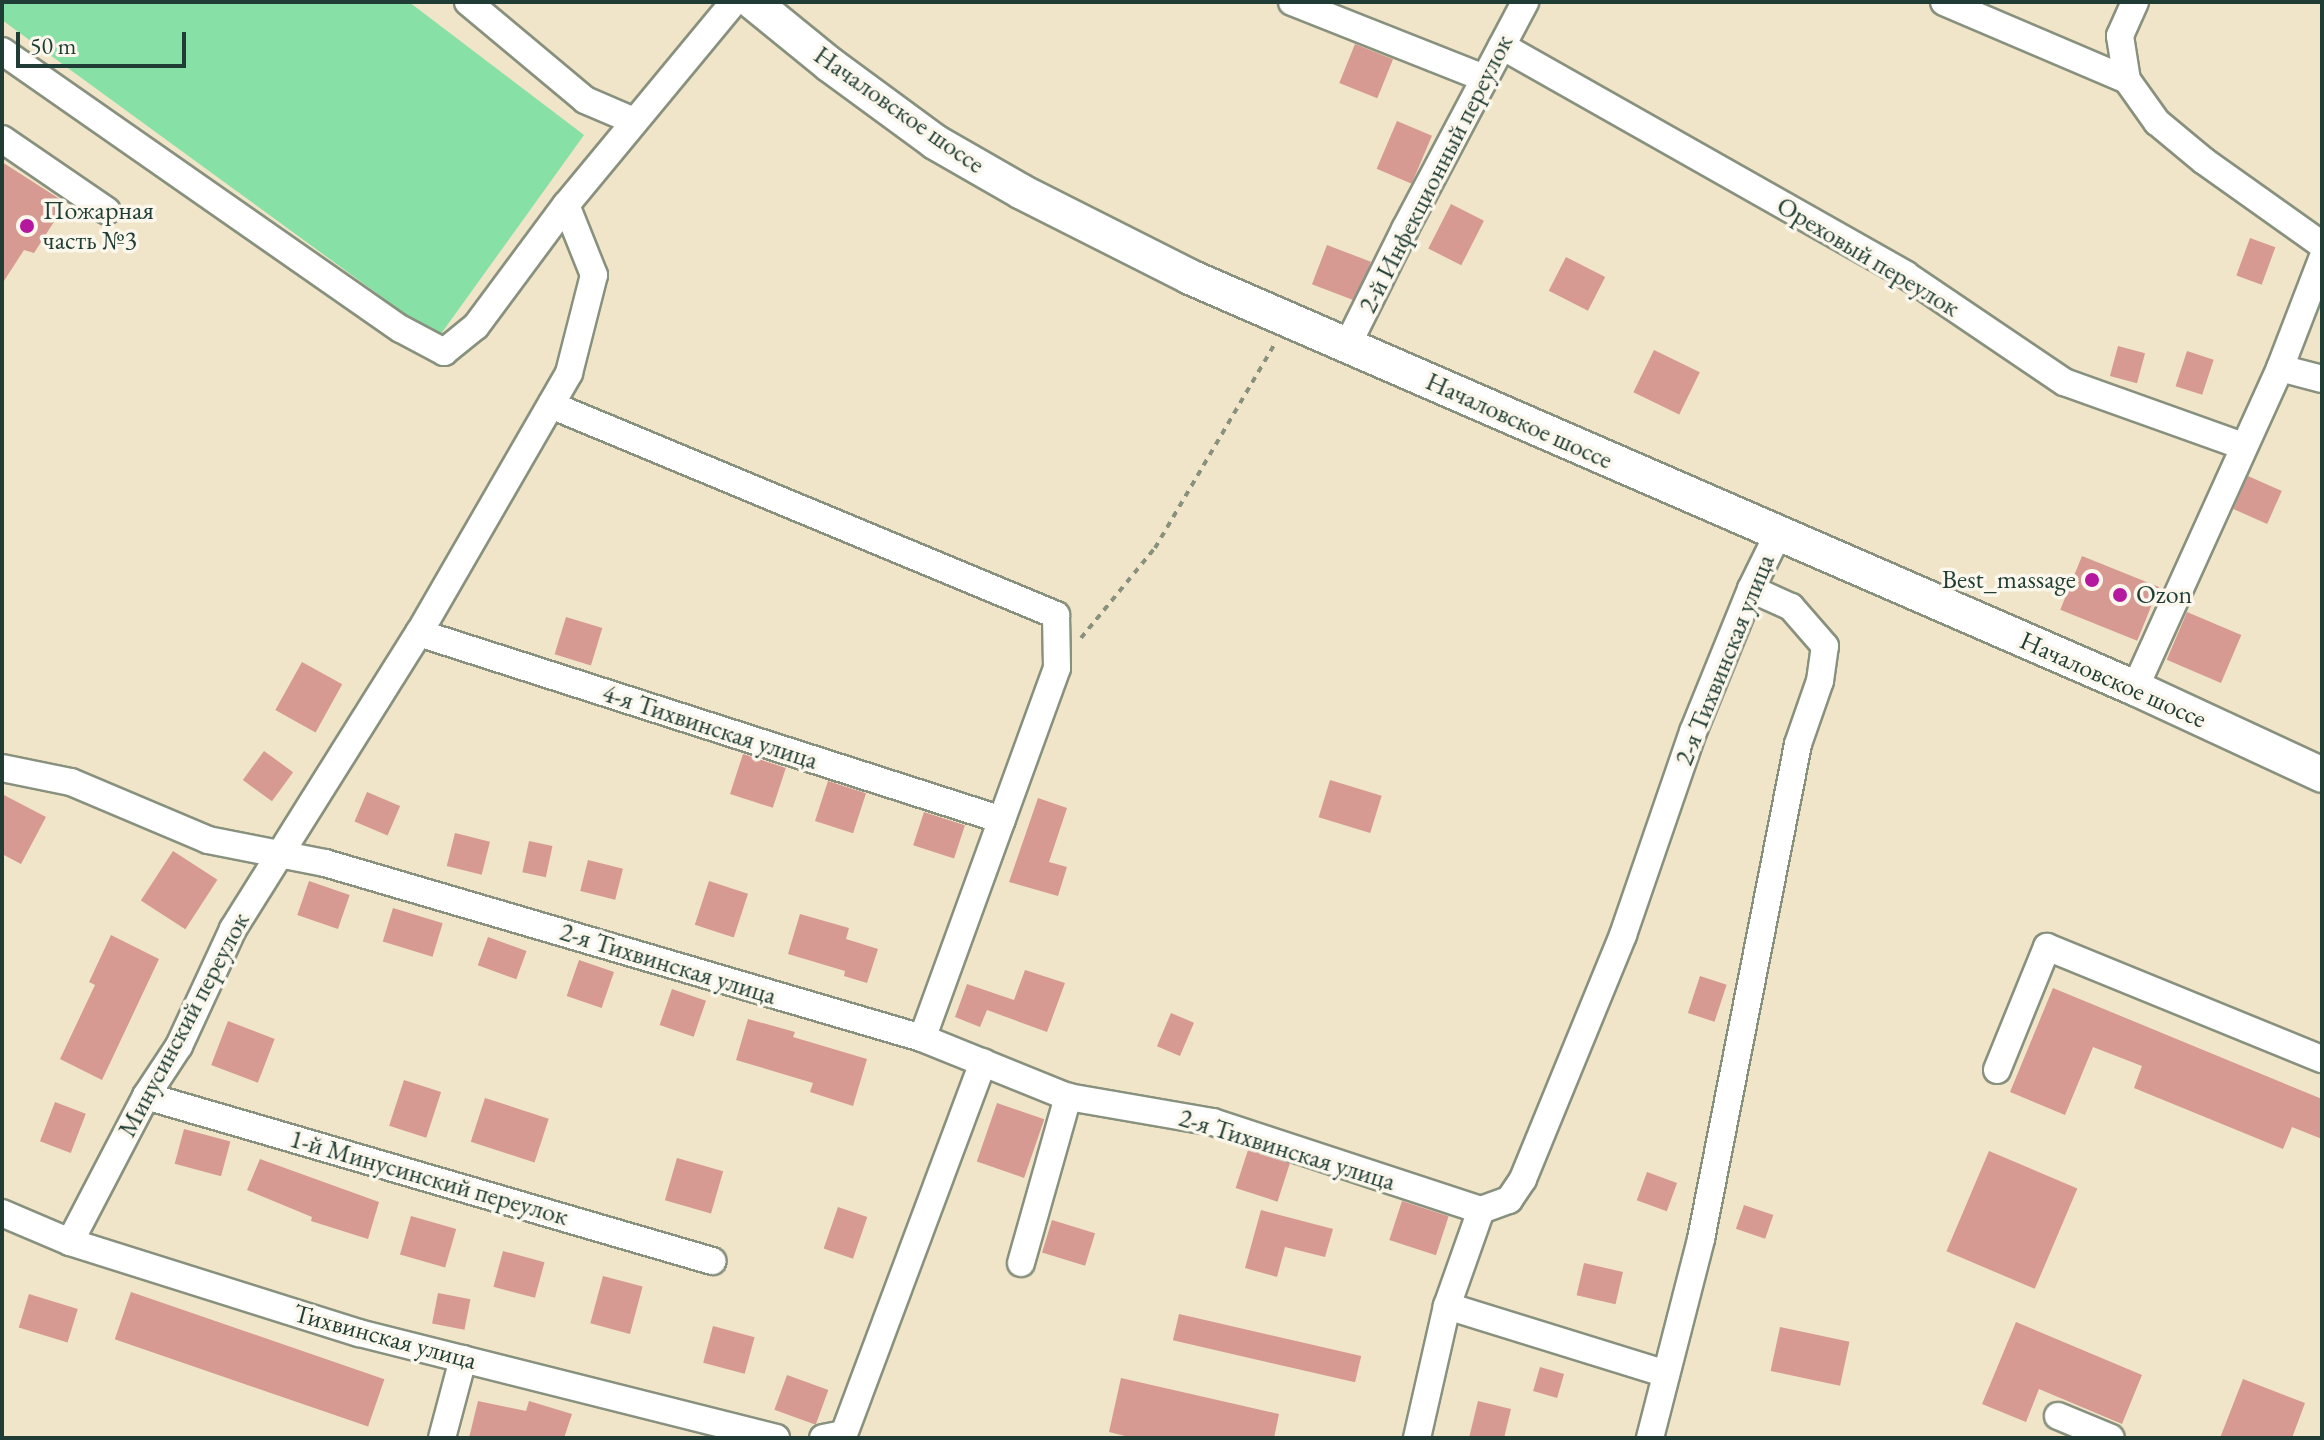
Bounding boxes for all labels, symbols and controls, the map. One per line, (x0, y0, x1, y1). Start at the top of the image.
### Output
scale bar (20, 16, 190, 66)
text: 50 m (30, 30, 77, 61)
street label: 2-й Инфекционный переулок (1352, 30, 1520, 318)
street label: Началовское шоссе (808, 40, 990, 180)
street label: Ореховый переулок (1771, 190, 1965, 324)
place label: Пожарная часть №3 (43, 195, 154, 256)
marker: Пожарная часть №3 (18, 217, 36, 235)
street label: Началовское шоссе (1421, 366, 1617, 476)
street label: 2-я Тихвинская улица (1668, 550, 1782, 770)
place label: Best_massage (1942, 564, 2076, 596)
marker: Best_massage (2083, 571, 2101, 589)
place label: Ozon (2136, 579, 2192, 611)
marker: Ozon (2111, 586, 2129, 604)
street label: Началовское шоссе (2015, 625, 2211, 735)
street label: 4-я Тихвинская улица (598, 677, 822, 777)
street label: Минусинский переулок (112, 907, 256, 1143)
street label: 2-я Тихвинская улица (556, 916, 780, 1012)
street label: 2-я Тихвинская улица (1175, 1102, 1399, 1198)
street label: 1-й Минусинский переулок (286, 1123, 572, 1233)
street label: Тихвинская улица (290, 1298, 480, 1376)

